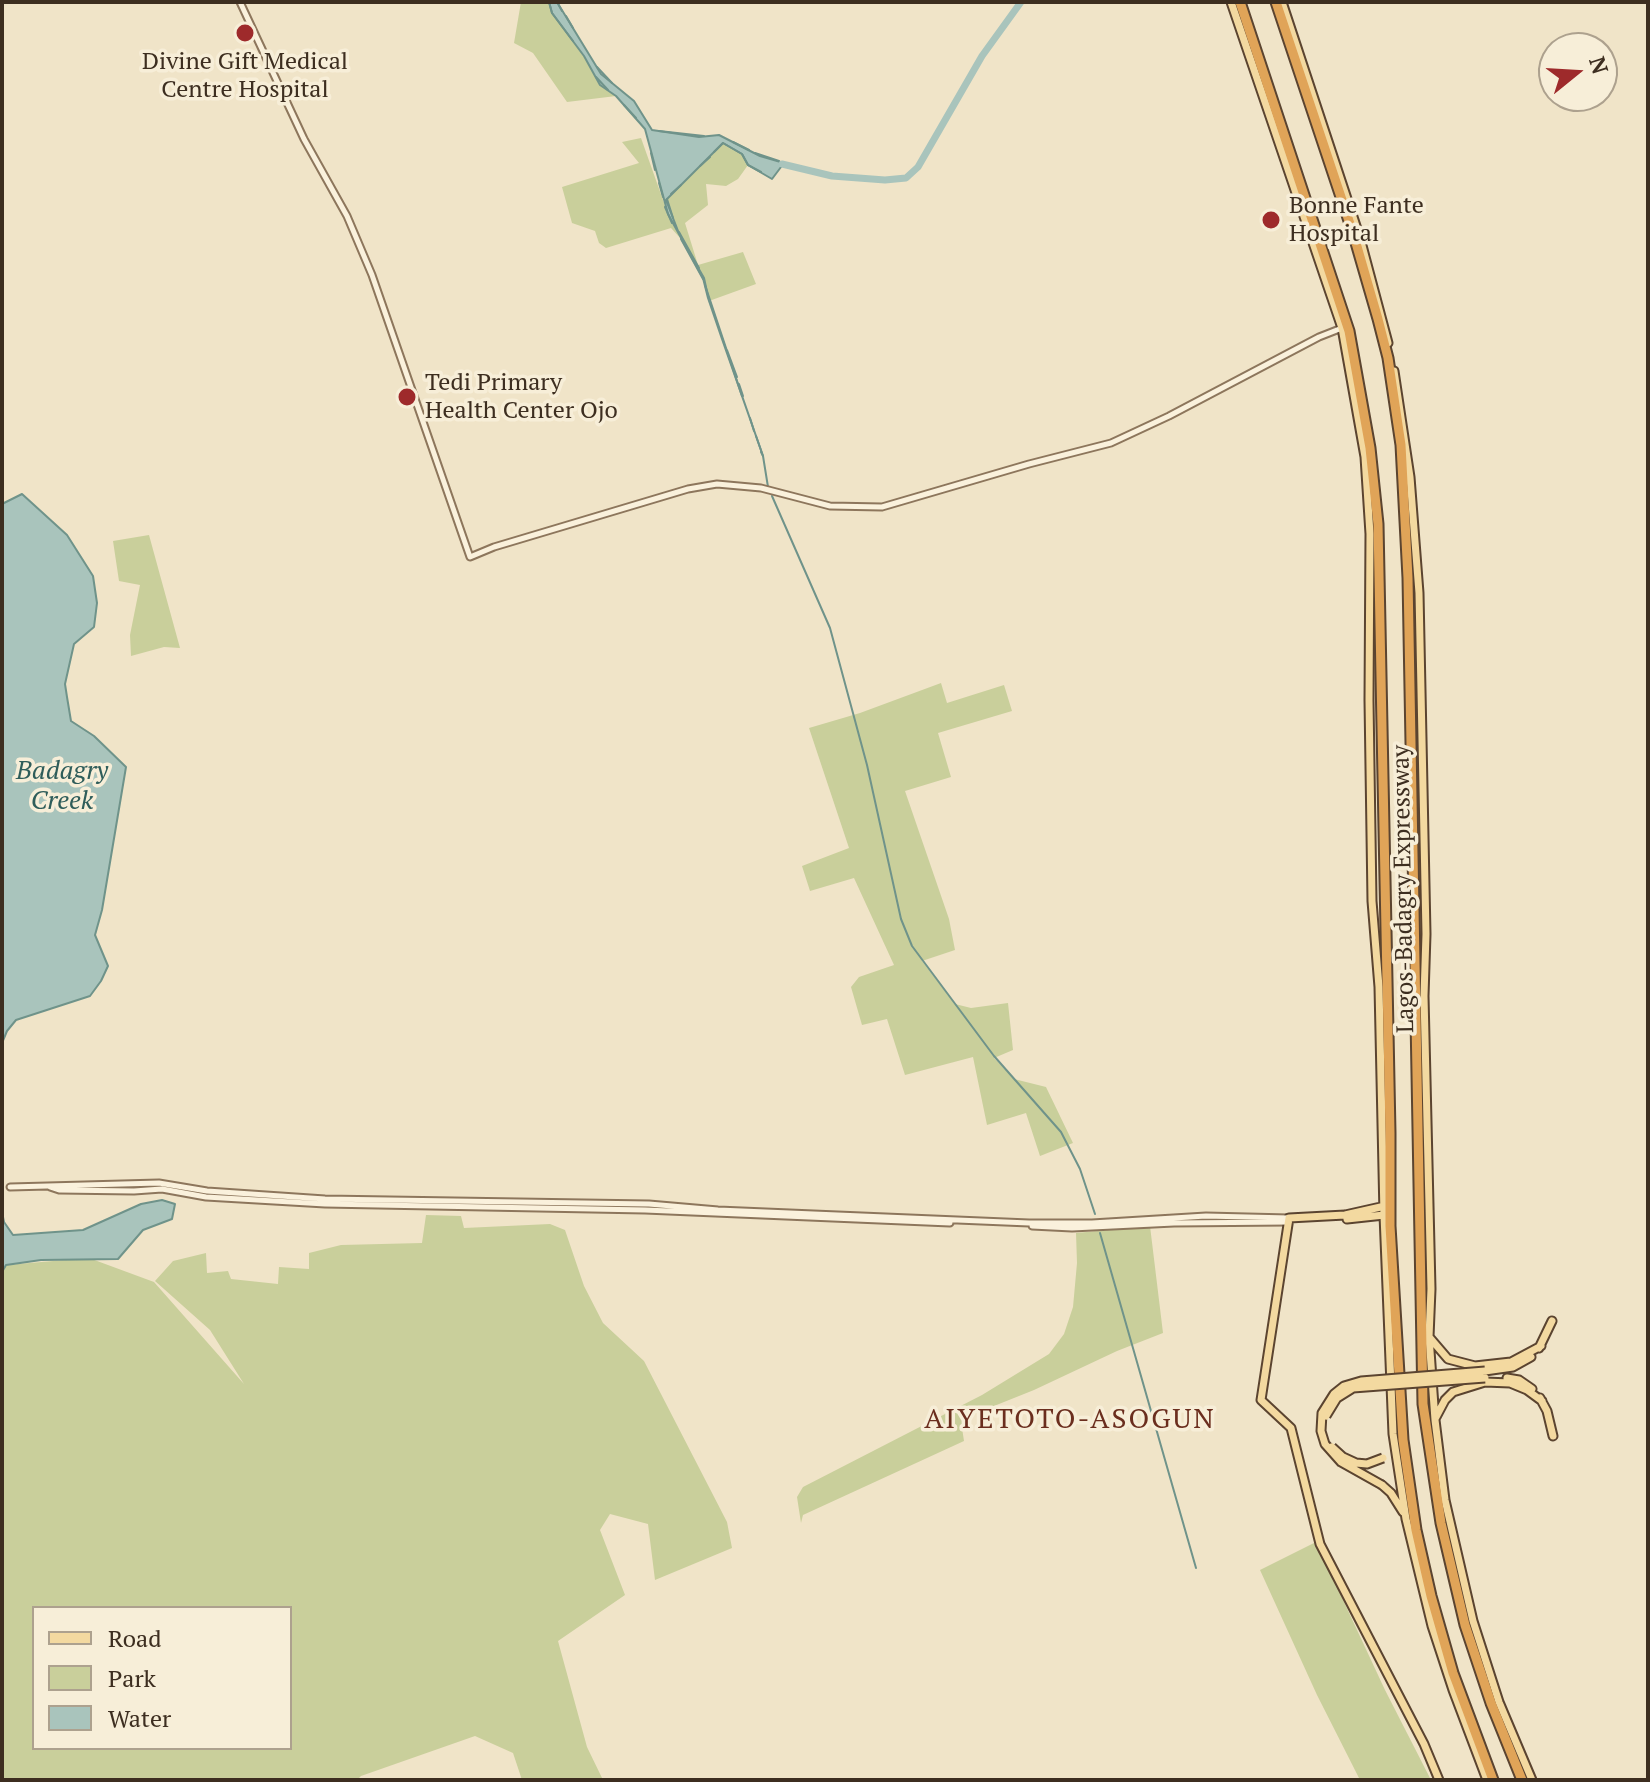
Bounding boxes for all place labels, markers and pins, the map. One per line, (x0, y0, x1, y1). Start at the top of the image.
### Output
marker: Divine Gift Medical Centre Hospital (234, 22, 256, 44)
place label: Divine Gift Medical Centre Hospital (142, 48, 348, 104)
place label: Bonne Fante Hospital (1289, 192, 1424, 248)
marker: Bonne Fante Hospital (1260, 209, 1282, 231)
place label: Tedi Primary Health Center Ojo (425, 369, 618, 425)
marker: Tedi Primary Health Center Ojo (396, 386, 418, 408)

